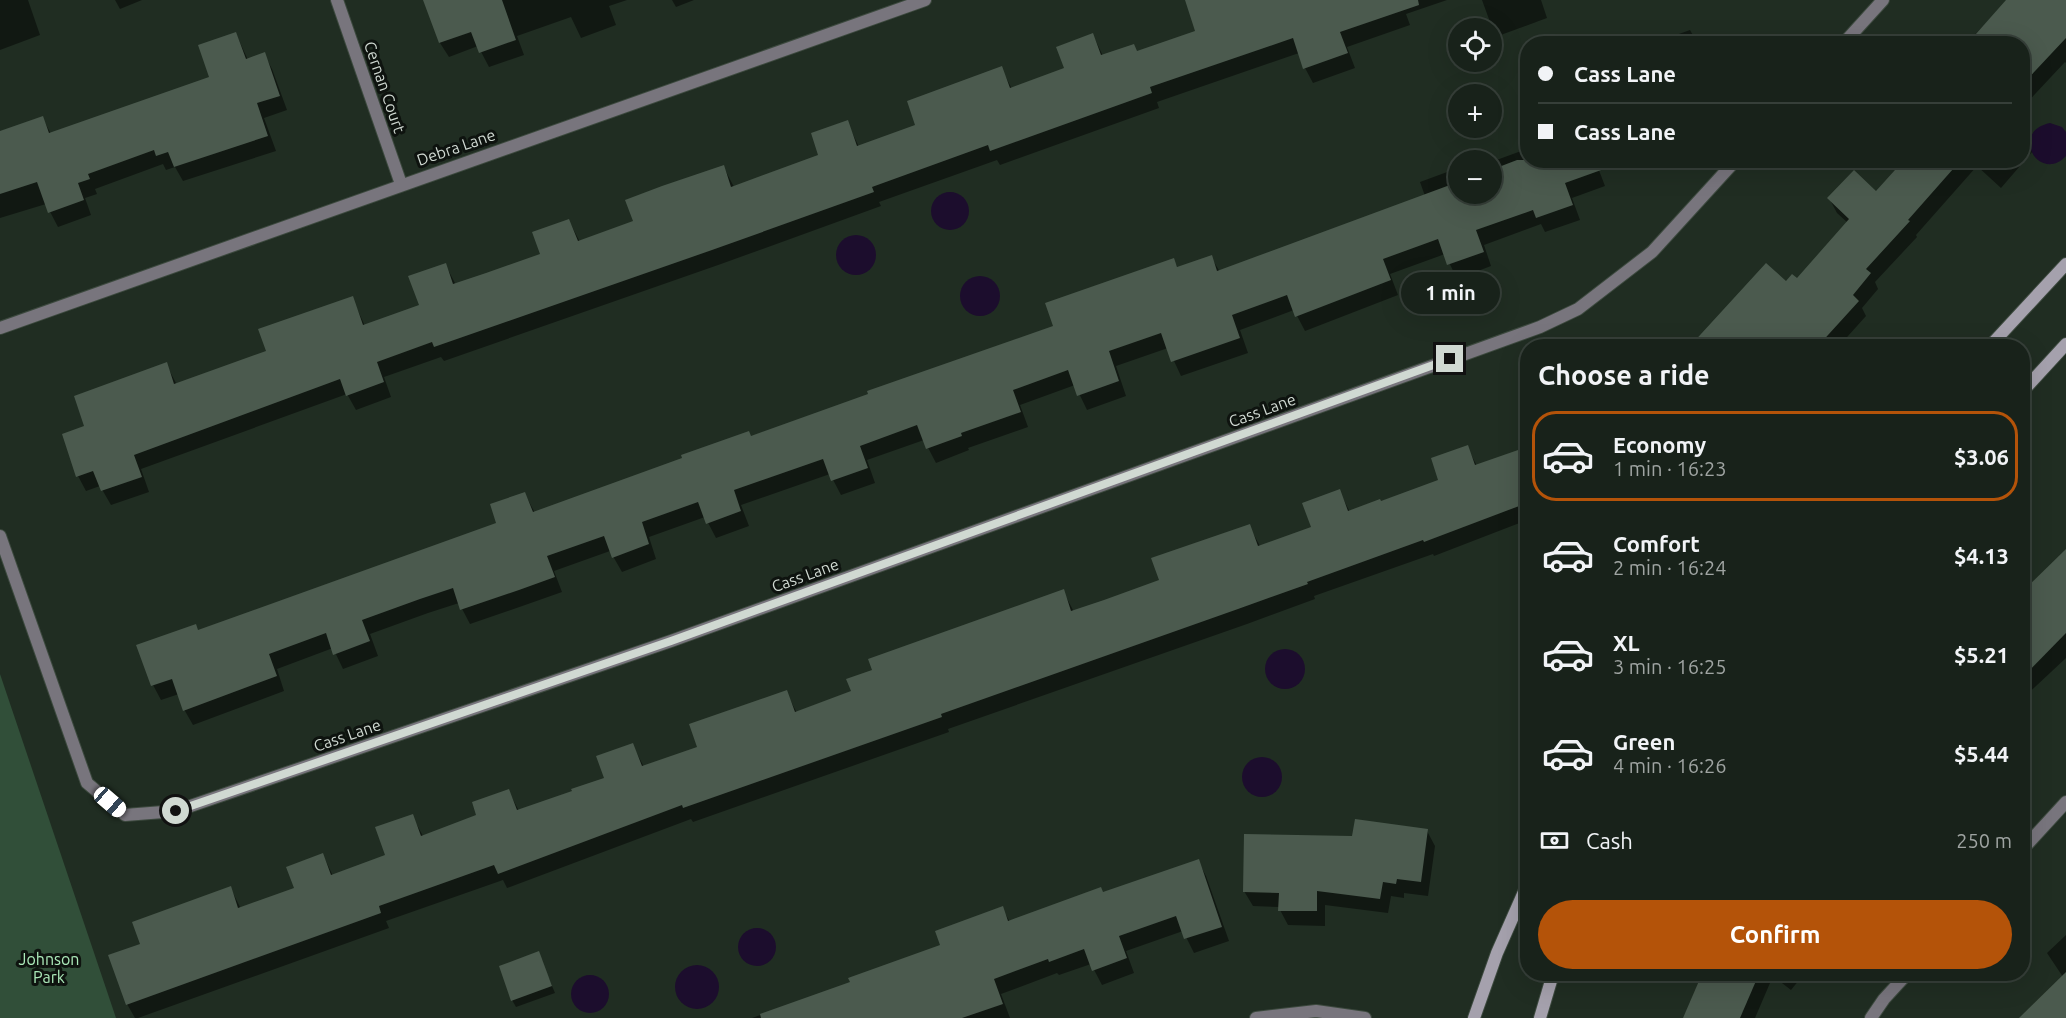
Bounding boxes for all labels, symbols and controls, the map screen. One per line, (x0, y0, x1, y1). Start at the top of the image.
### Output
map controls (1448, 18, 1502, 204)
button: locate (1448, 18, 1502, 72)
street label: Cernan Court (361, 39, 409, 136)
text: Cass Lane (1574, 61, 1676, 86)
button: + (1448, 84, 1502, 138)
text: Cass Lane (1574, 119, 1676, 144)
street label: Debra Lane (414, 125, 498, 169)
button: − (1448, 150, 1502, 204)
callout: 1 min (1400, 272, 1500, 314)
text: 1 min (1425, 281, 1476, 304)
route end (1436, 345, 1463, 372)
text: Choose a ride (1538, 360, 1710, 390)
street label: Cass Lane (1226, 390, 1298, 430)
icon: car (1541, 429, 1595, 483)
text: Economy (1613, 432, 1706, 457)
text: $3.06 (1954, 444, 2009, 469)
text: 1 min · 16:23 (1613, 457, 1727, 480)
icon: car (1541, 528, 1595, 582)
text: Comfort (1613, 531, 1700, 556)
text: $4.13 (1954, 543, 2009, 568)
street label: Cass Lane (769, 555, 841, 595)
text: 2 min · 16:24 (1613, 556, 1727, 579)
icon: car (1541, 627, 1595, 681)
text: XL (1613, 630, 1640, 655)
text: $5.21 (1954, 642, 2009, 667)
text: 3 min · 16:25 (1613, 655, 1727, 678)
street label: Cass Lane (311, 715, 383, 755)
icon: car (1541, 726, 1595, 780)
text: Green (1613, 729, 1675, 754)
text: $5.44 (1954, 741, 2009, 766)
text: 4 min · 16:26 (1613, 754, 1727, 777)
car (91, 783, 129, 821)
route start (162, 797, 189, 824)
icon: cash (1538, 824, 1571, 857)
text: Cash (1586, 828, 1633, 853)
text: 250 m (1956, 829, 2012, 852)
button: Confirm (1538, 900, 2012, 969)
park label: Johnson Park (19, 950, 79, 986)

